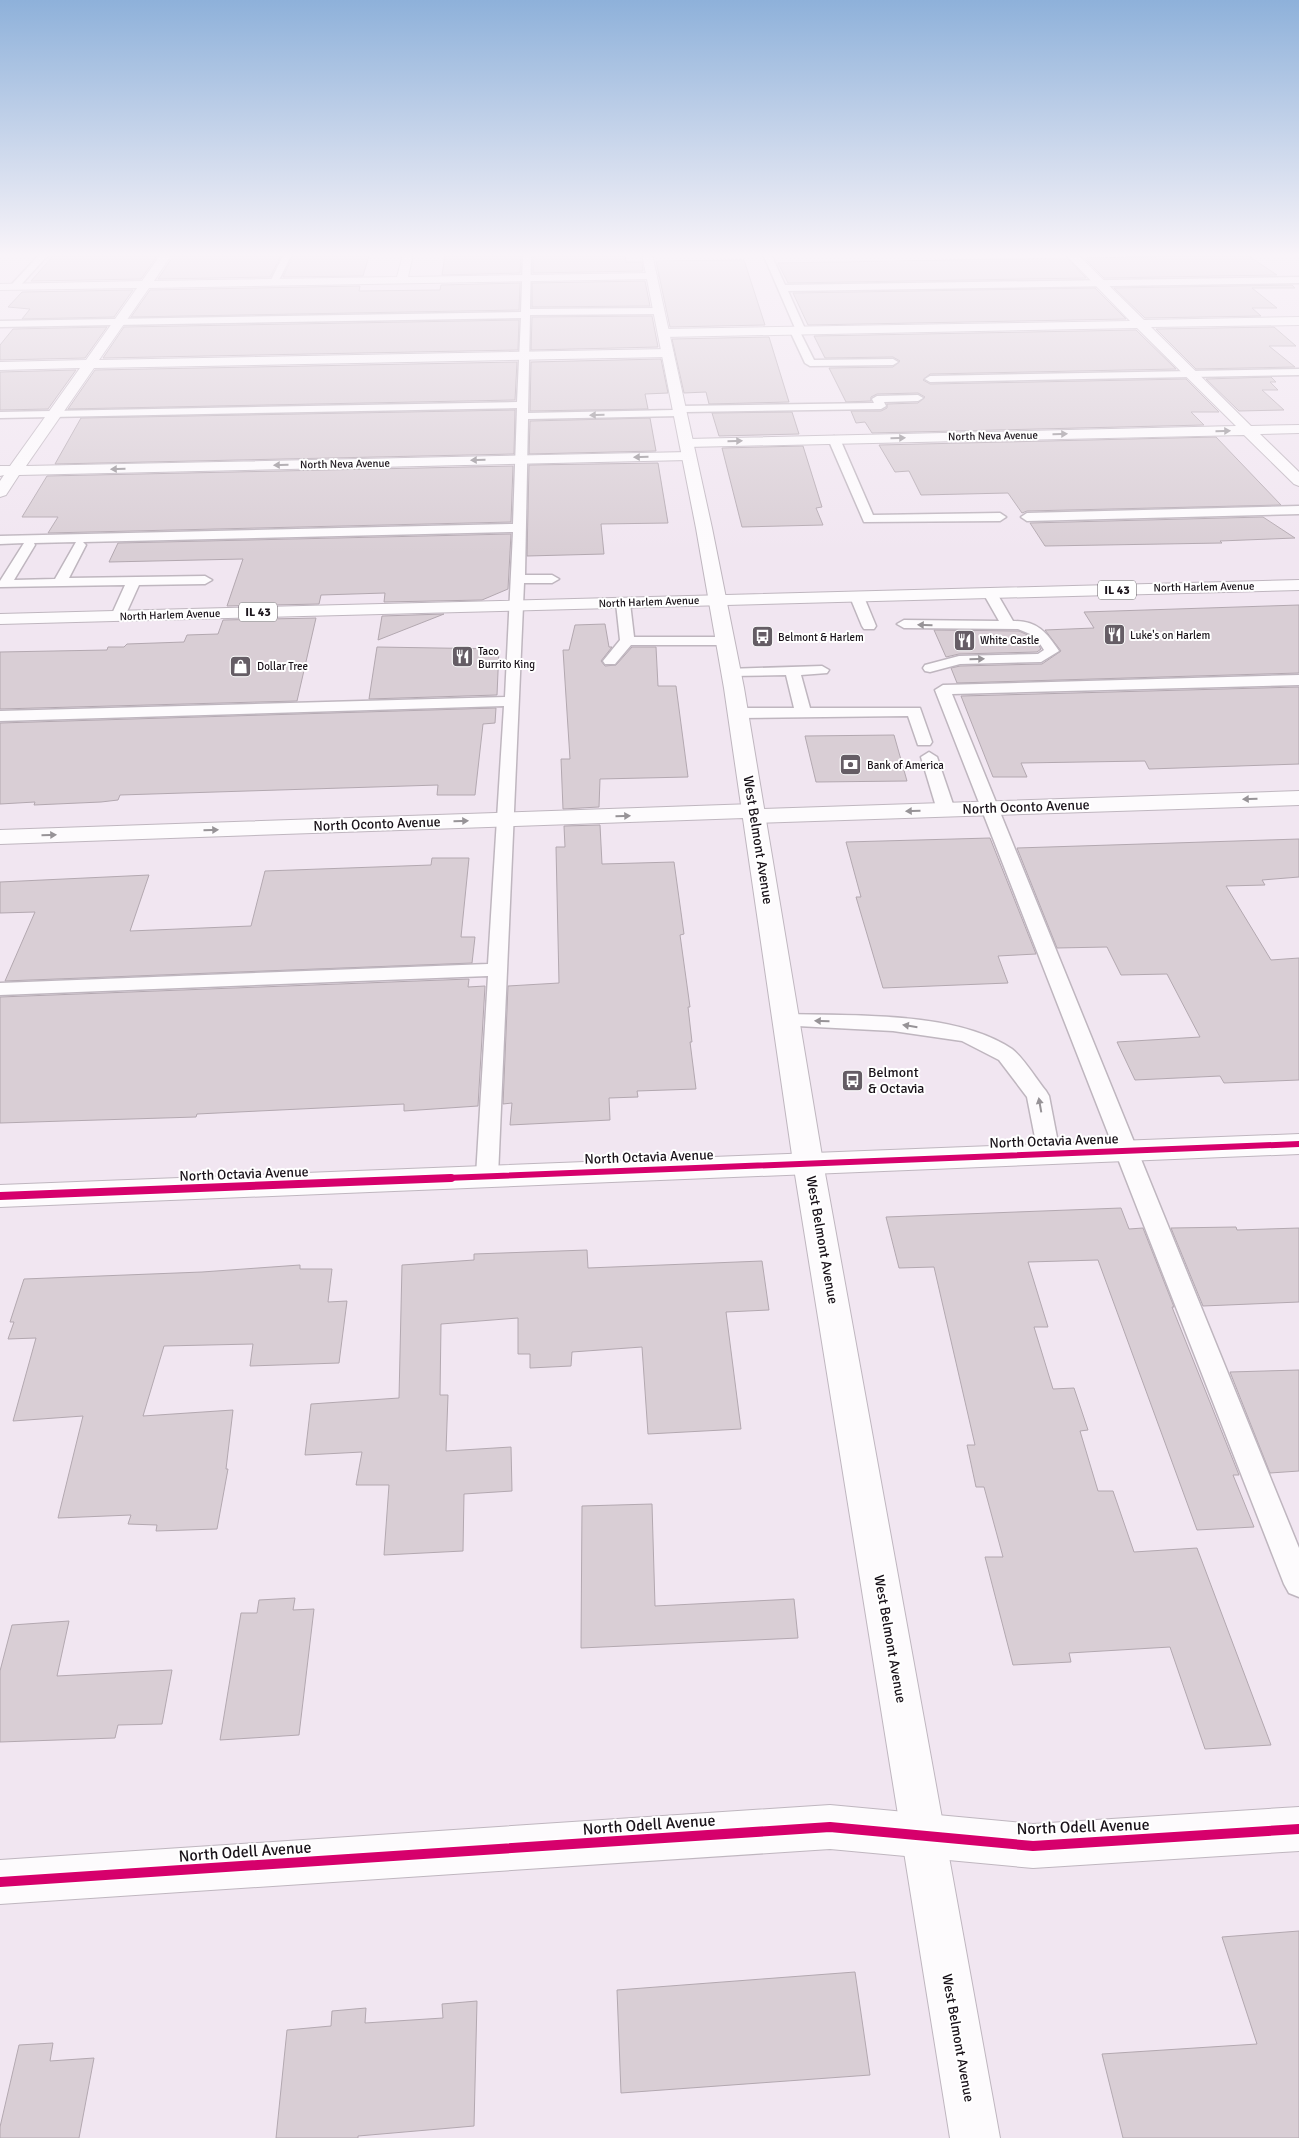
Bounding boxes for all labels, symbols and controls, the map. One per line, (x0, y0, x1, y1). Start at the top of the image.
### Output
one-way arrow (588, 411, 604, 419)
one-way arrow (1215, 427, 1231, 435)
street label: North Neva Avenue (948, 429, 1038, 443)
one-way arrow (1052, 430, 1068, 438)
one-way arrow (890, 434, 906, 442)
one-way arrow (728, 437, 744, 445)
one-way arrow (632, 453, 648, 461)
street label: North Neva Avenue (300, 457, 390, 471)
one-way arrow (470, 457, 486, 465)
one-way arrow (272, 461, 288, 469)
one-way arrow (110, 465, 126, 473)
road number: IL 43 (1098, 580, 1136, 600)
street label: North Harlem Avenue (1153, 580, 1255, 594)
street label: North Harlem Avenue (598, 594, 700, 610)
road number: IL 43 (239, 602, 277, 622)
street label: North Harlem Avenue (119, 607, 221, 623)
one-way arrow (917, 621, 933, 629)
restaurant icon: Luke's on Harlem (1102, 623, 1126, 647)
bus stop icon: Belmont & Harlem (750, 625, 774, 649)
restaurant icon: White Castle (952, 628, 976, 652)
place label: Luke's on Harlem (1130, 629, 1211, 642)
place label: Belmont & Harlem (778, 631, 864, 644)
place label: White Castle (980, 634, 1039, 647)
restaurant icon: Taco Burrito King (450, 645, 474, 669)
place label: Taco Burrito King (478, 645, 535, 671)
shop icon: Dollar Tree (229, 654, 253, 678)
one-way arrow (969, 655, 985, 663)
place label: Dollar Tree (257, 660, 308, 673)
bank icon: Bank of America (839, 753, 863, 777)
place label: Bank of America (867, 759, 944, 772)
street label: West Belmont Avenue (739, 775, 777, 905)
street label: North Oconto Avenue (962, 796, 1090, 818)
one-way arrow (1242, 796, 1258, 804)
one-way arrow (905, 807, 921, 815)
one-way arrow (616, 811, 632, 819)
street label: North Oconto Avenue (313, 813, 441, 835)
one-way arrow (453, 817, 469, 825)
one-way arrow (203, 825, 219, 833)
one-way arrow (41, 831, 57, 839)
one-way arrow (813, 1017, 829, 1025)
one-way arrow (901, 1022, 917, 1030)
place label: Belmont & Octavia (868, 1064, 924, 1097)
bus stop icon: Belmont & Octavia (840, 1068, 864, 1092)
one-way arrow (1035, 1096, 1043, 1112)
street label: North Octavia Avenue (989, 1130, 1119, 1152)
street label: North Octavia Avenue (584, 1146, 714, 1168)
street label: North Octavia Avenue (179, 1163, 309, 1185)
street label: West Belmont Avenue (802, 1175, 842, 1305)
street label: West Belmont Avenue (870, 1574, 910, 1704)
street label: North Odell Avenue (582, 1810, 716, 1840)
street label: North Odell Avenue (1016, 1815, 1150, 1839)
street label: North Odell Avenue (178, 1837, 312, 1867)
street label: West Belmont Avenue (938, 1973, 978, 2103)

